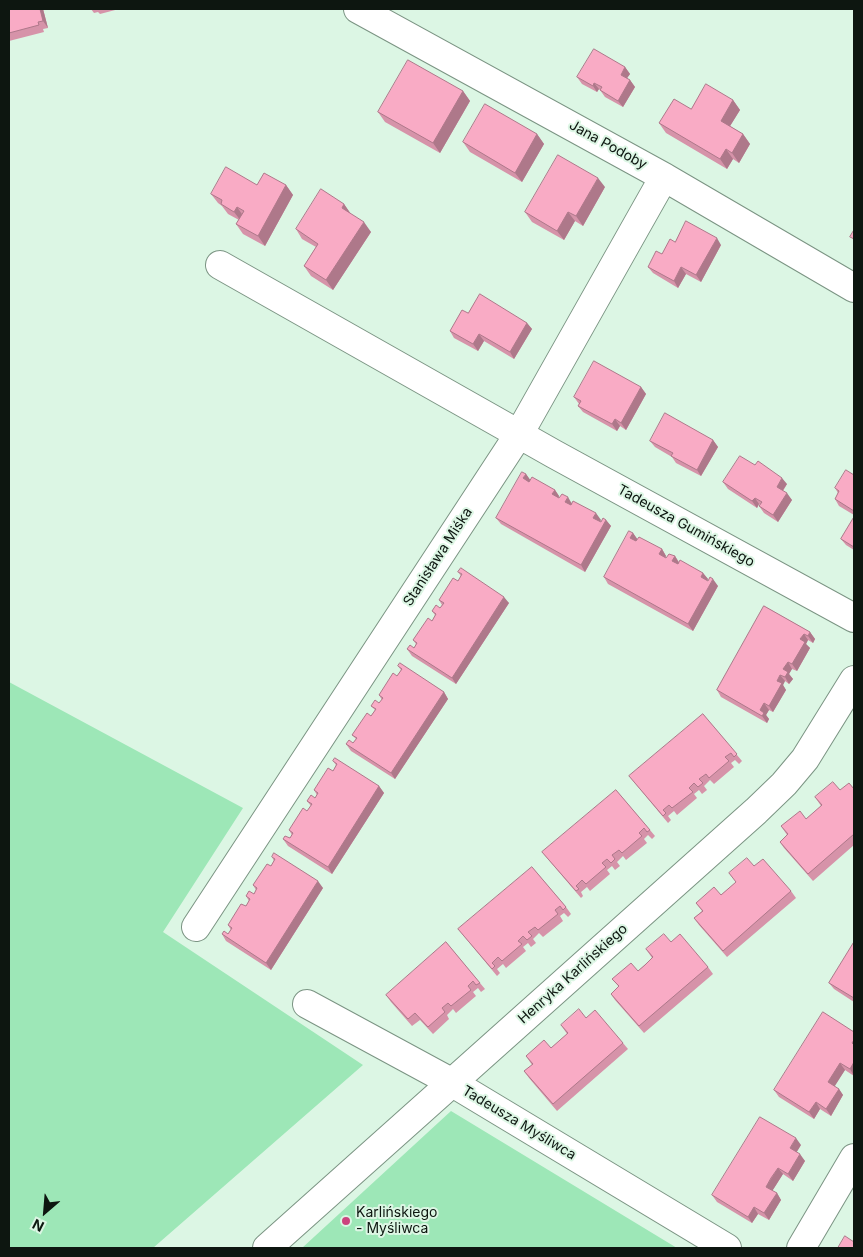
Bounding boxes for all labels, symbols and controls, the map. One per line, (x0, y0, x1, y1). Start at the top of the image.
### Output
street label: Jana Podoby (566, 117, 650, 173)
street label: Tadeusza Gumińskiego (615, 481, 757, 571)
street label: Stanisława Miśka (400, 505, 476, 609)
street label: Henryka Karlińskiego (515, 921, 631, 1027)
street label: Tadeusza Myśliwca (459, 1082, 579, 1164)
north arrow (20, 1187, 70, 1237)
place label: Karlińskiego - Myśliwca (356, 1205, 437, 1238)
marker: Karlińskiego - Myśliwca (340, 1215, 352, 1227)
text: N (29, 1216, 47, 1236)

